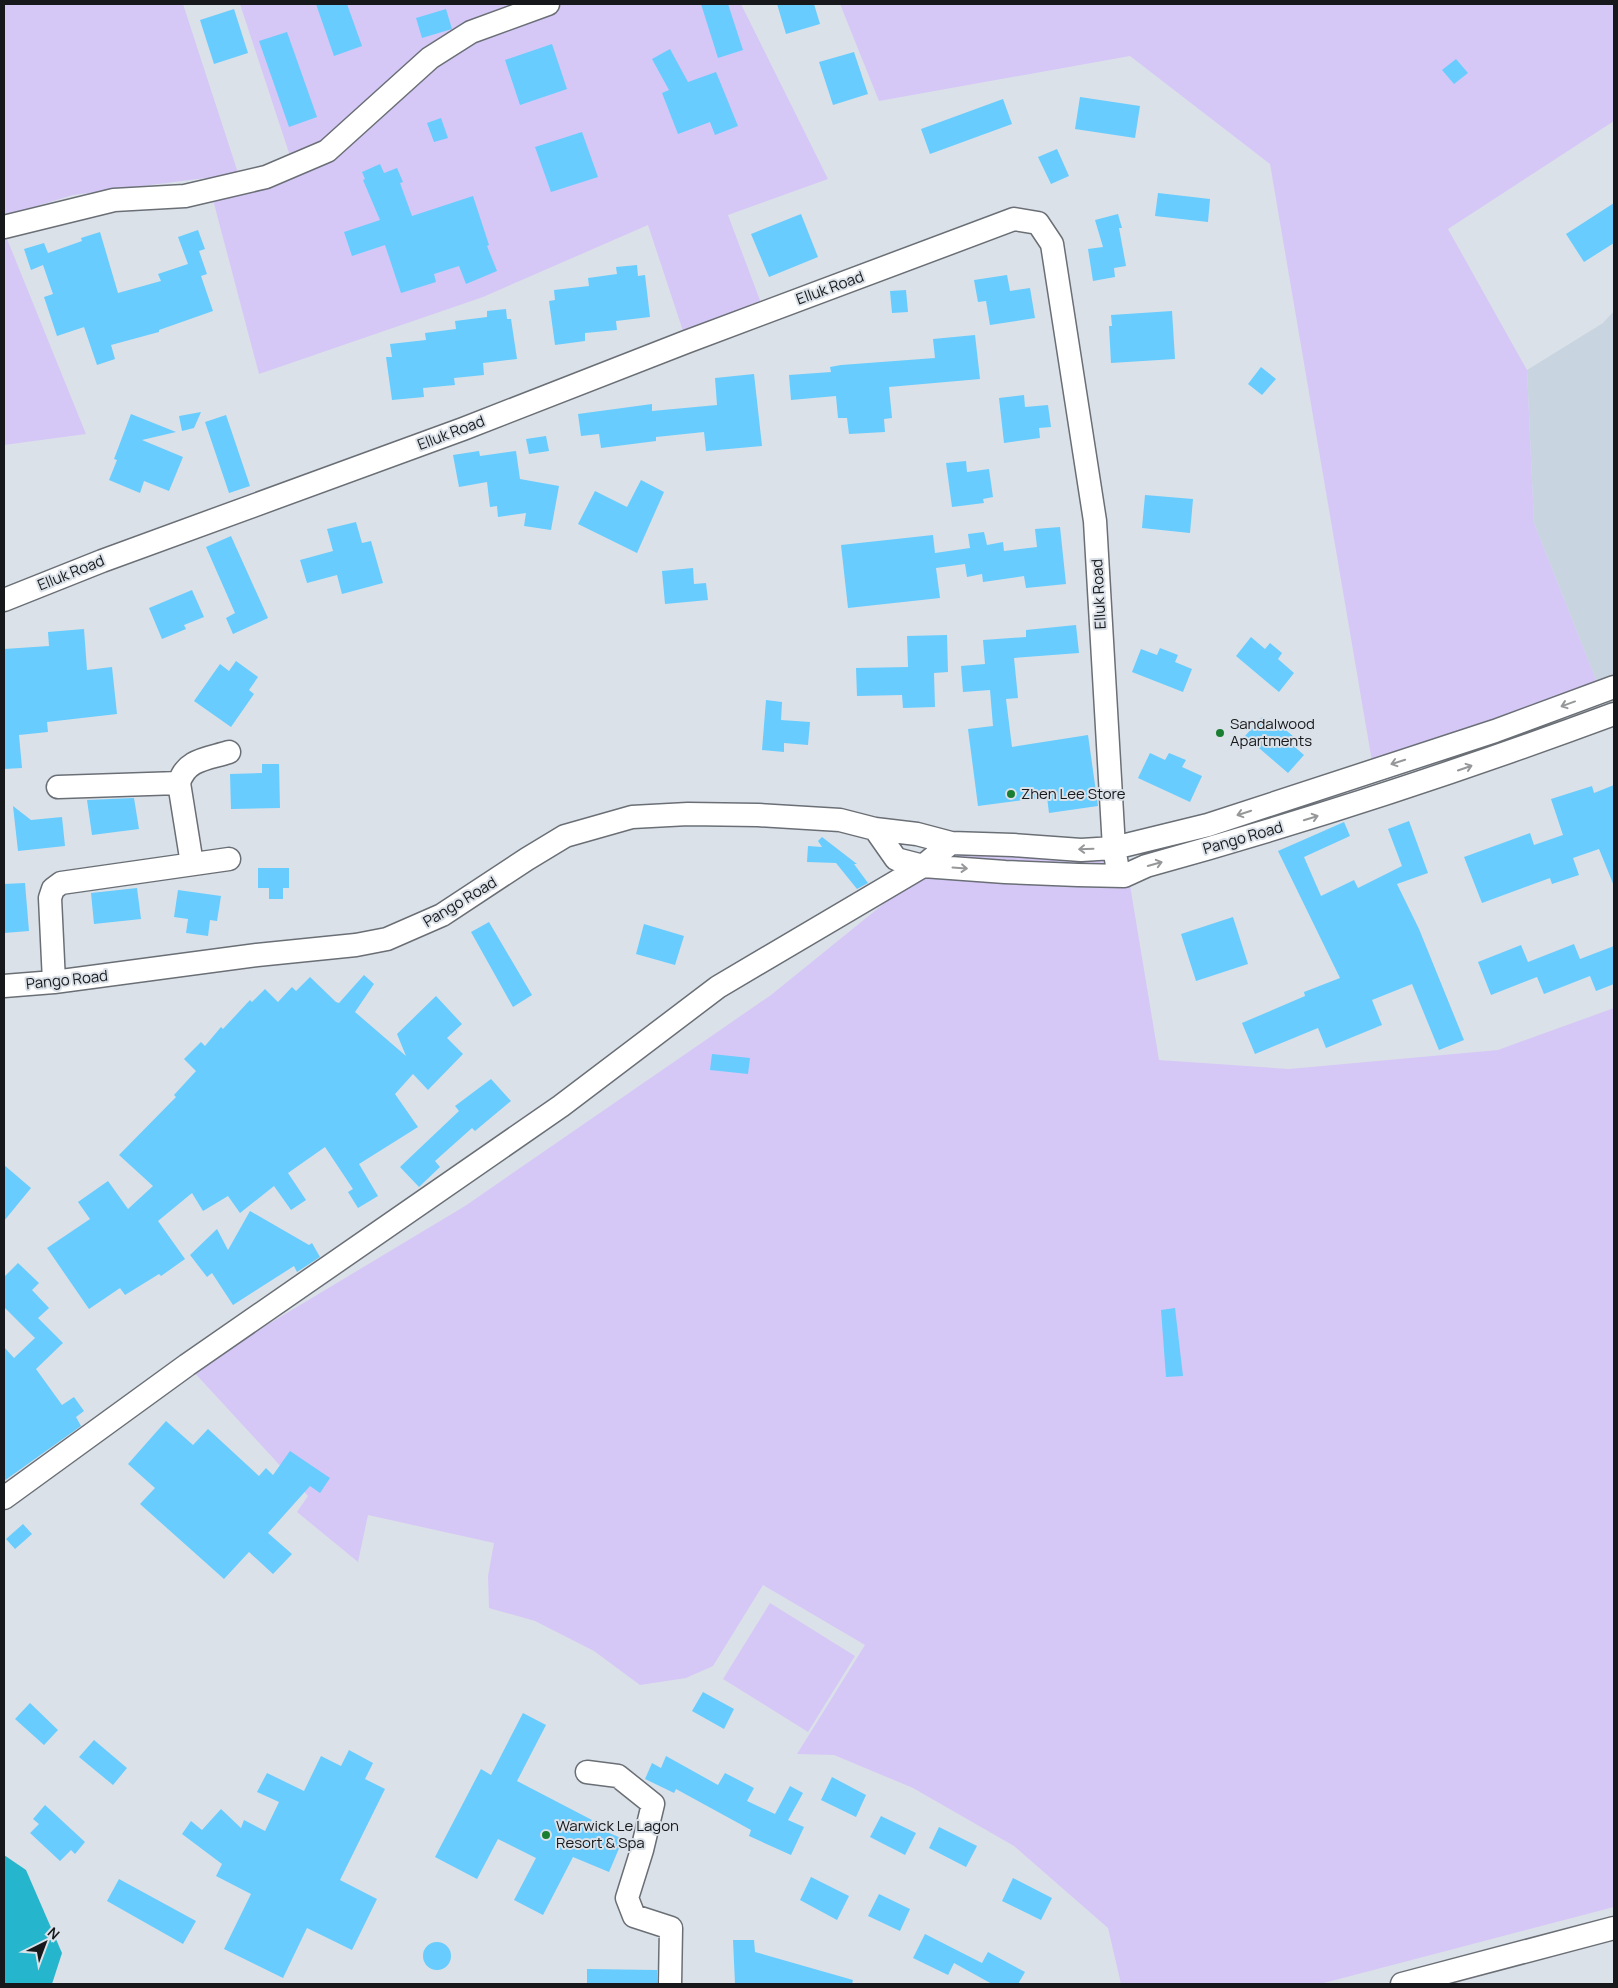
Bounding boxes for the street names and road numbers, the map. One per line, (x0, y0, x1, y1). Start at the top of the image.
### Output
street label: Elluk Road (793, 266, 867, 309)
street label: Elluk Road (414, 410, 487, 455)
street label: Elluk Road (34, 550, 107, 595)
street label: Elluk Road (1086, 558, 1111, 630)
street label: Pango Road (1200, 816, 1285, 859)
street label: Pango Road (419, 871, 500, 932)
street label: Pango Road (25, 965, 109, 994)

